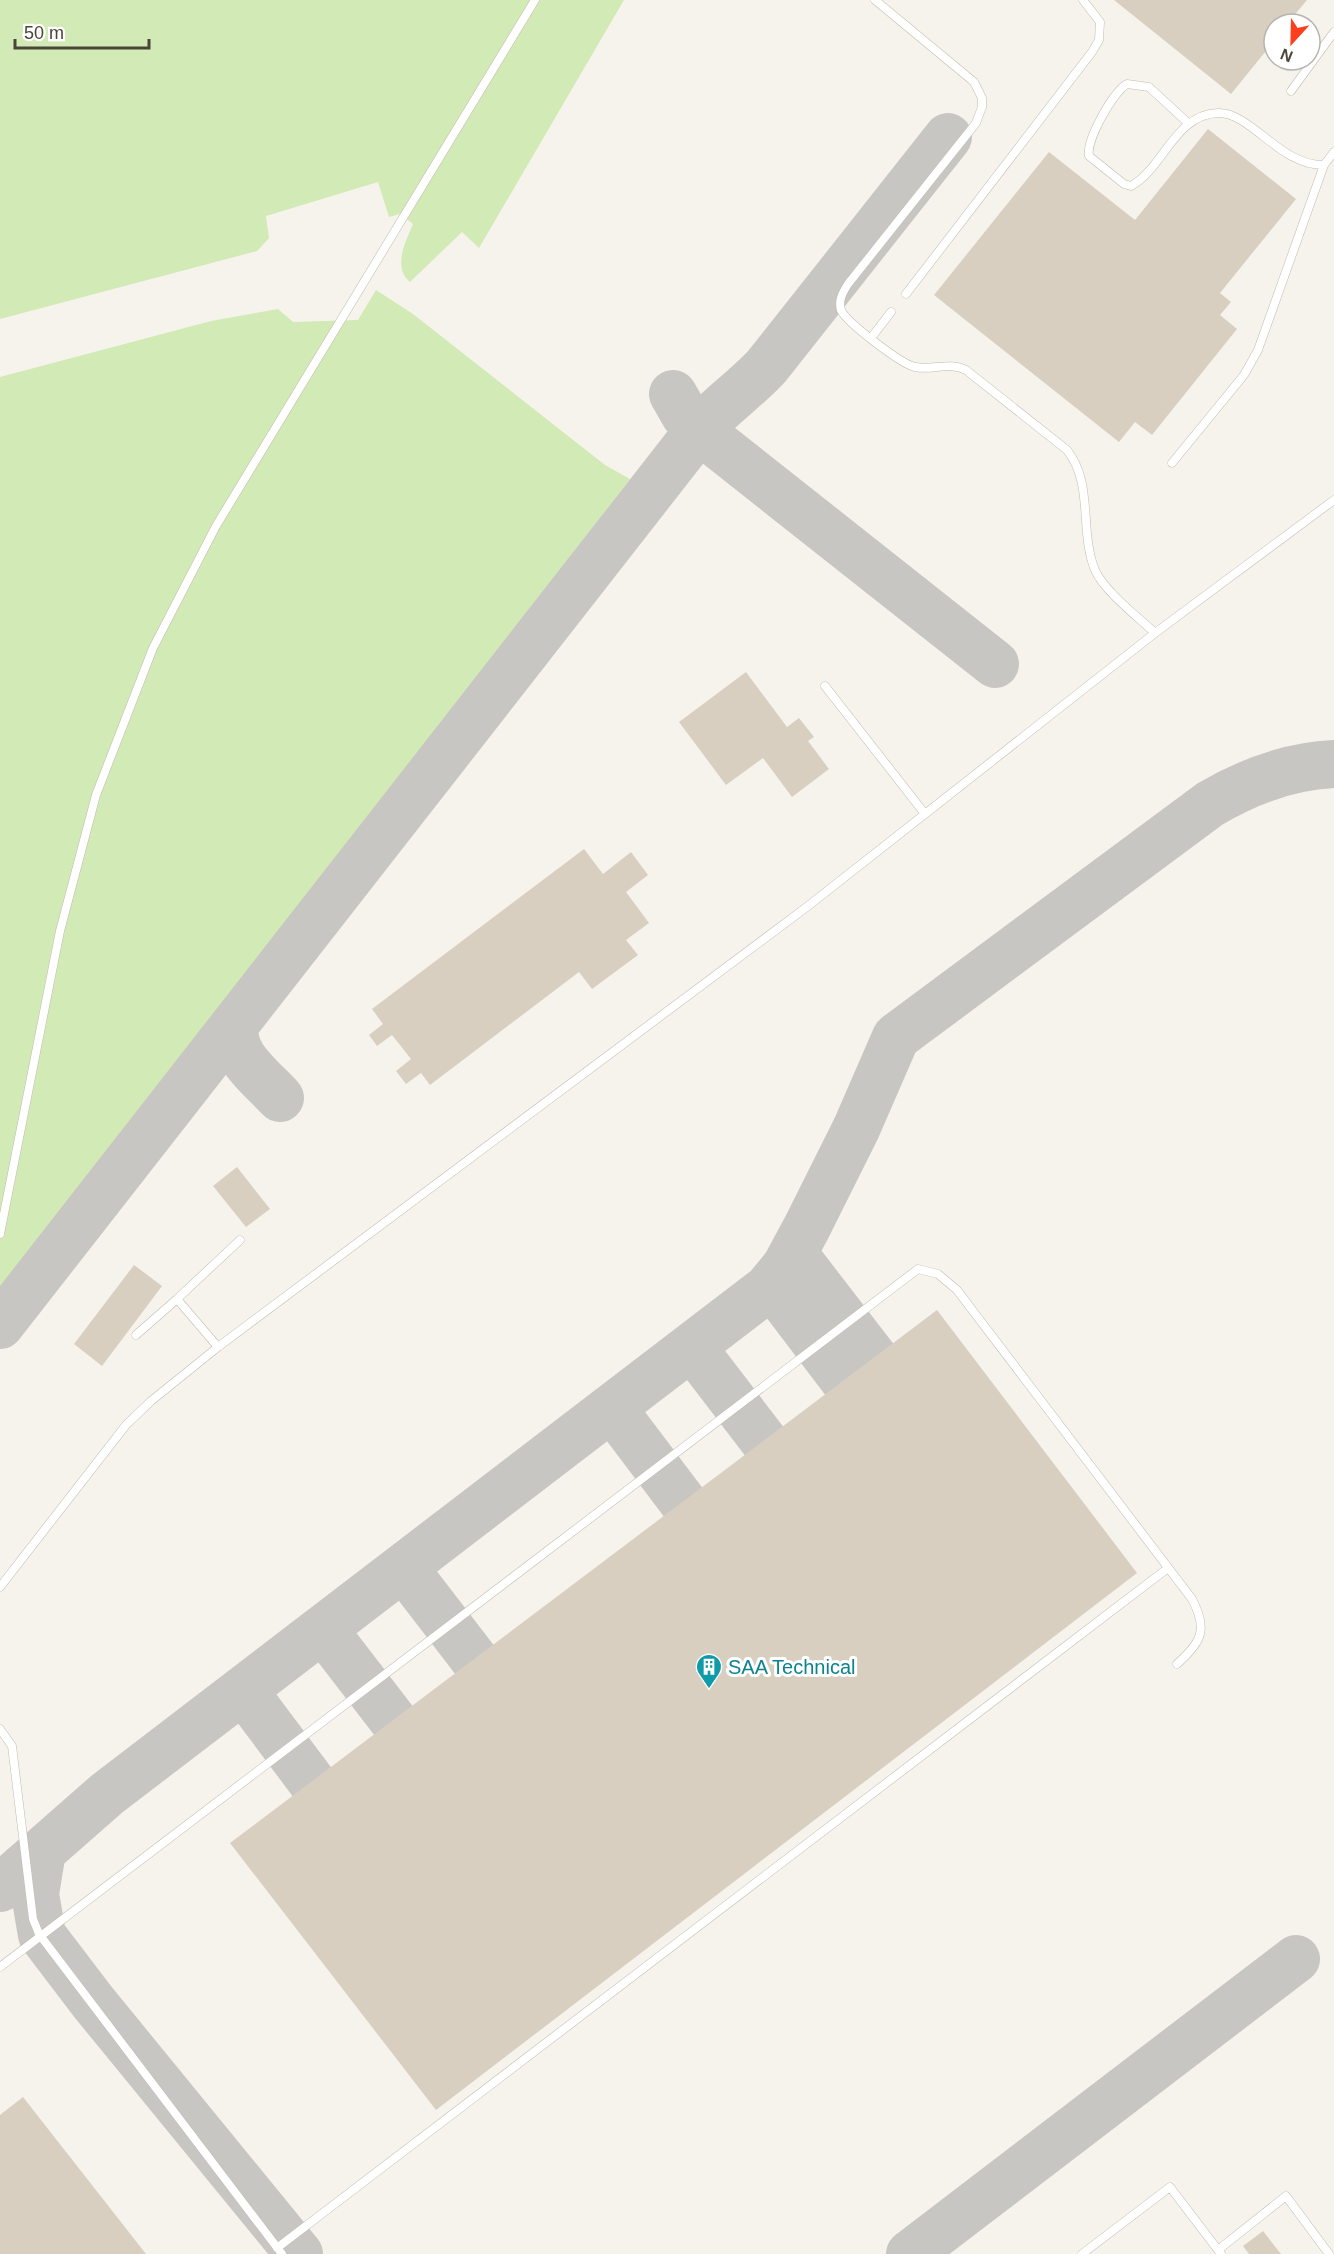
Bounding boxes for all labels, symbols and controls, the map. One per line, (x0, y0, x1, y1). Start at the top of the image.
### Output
scale bar (15, 12, 148, 50)
north arrow (1262, 12, 1322, 72)
text: 50 m (24, 23, 64, 43)
text: N (1278, 45, 1295, 65)
building icon: SAA Technical (694, 1652, 724, 1690)
place label: SAA Technical (728, 1656, 856, 1678)

